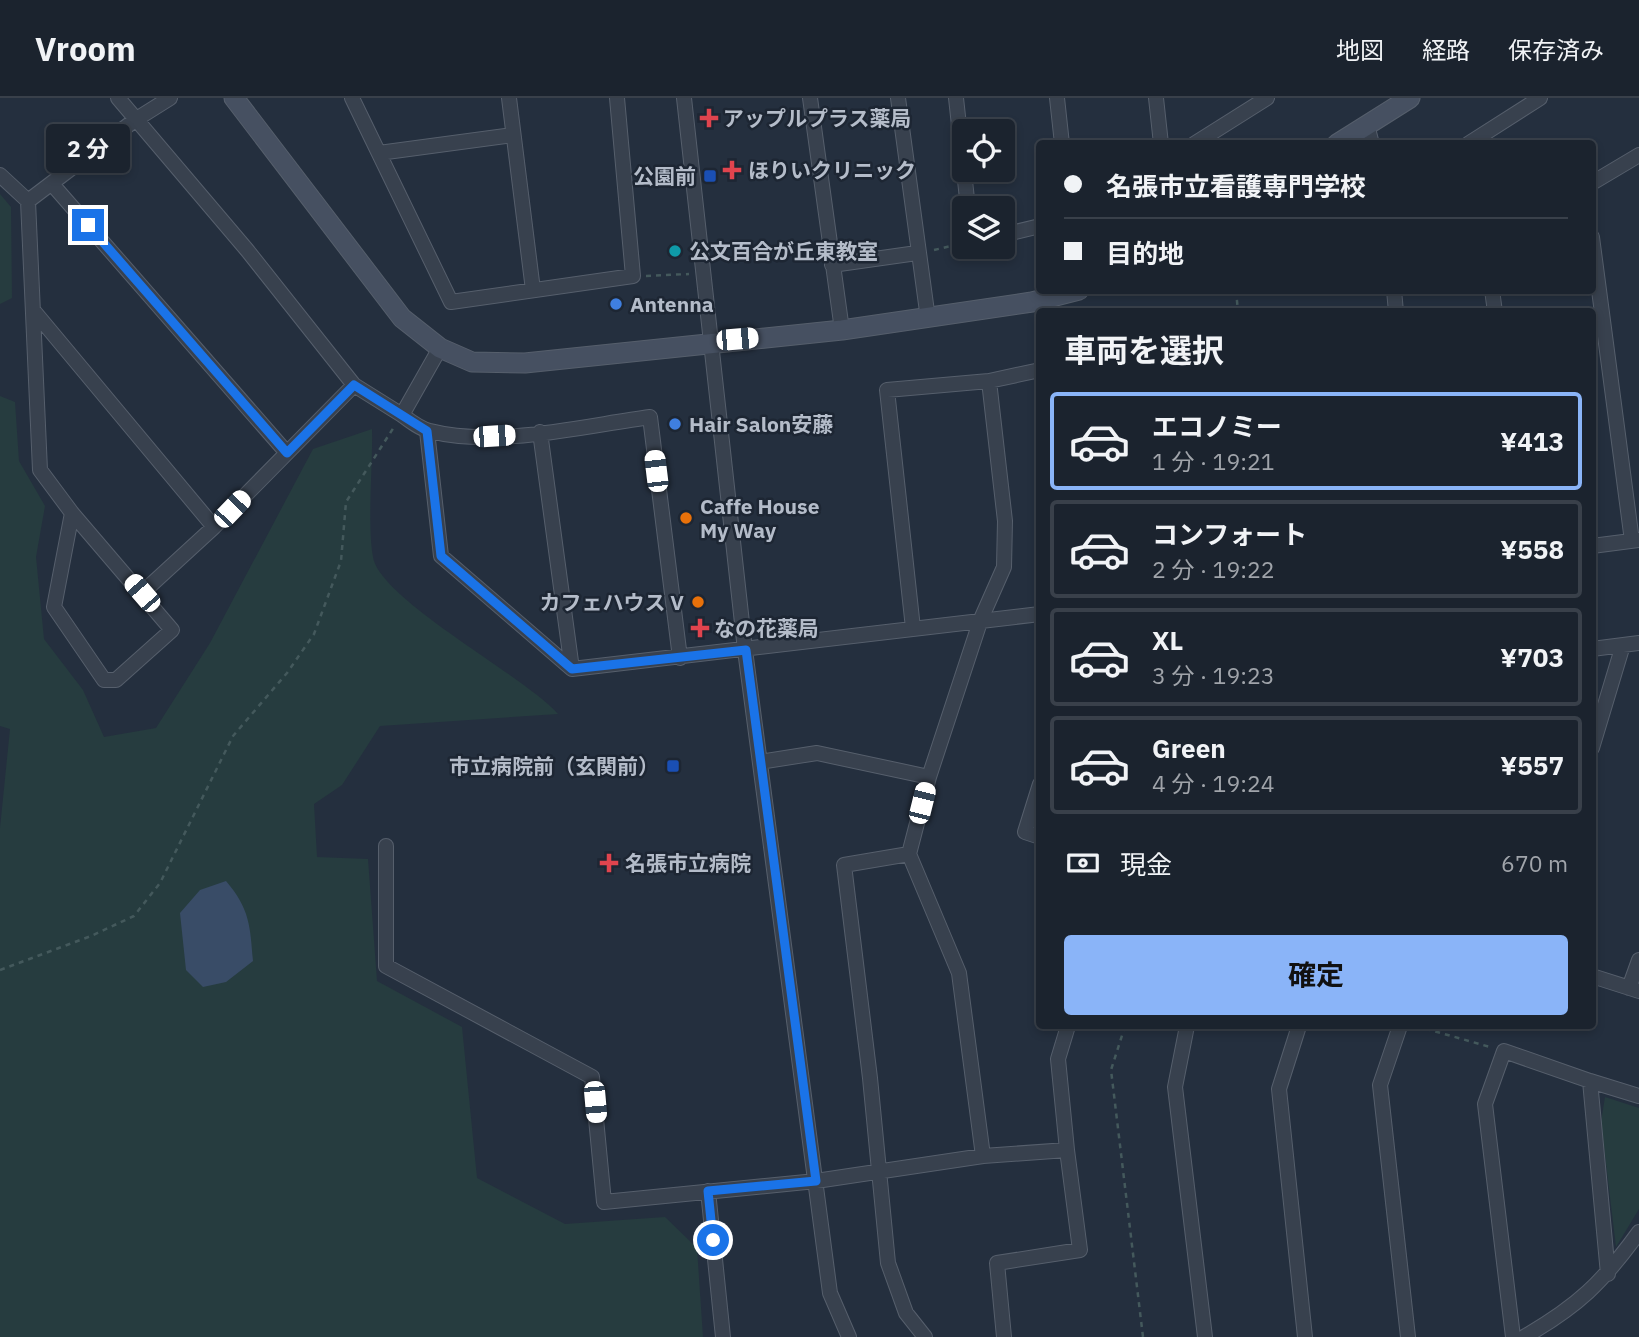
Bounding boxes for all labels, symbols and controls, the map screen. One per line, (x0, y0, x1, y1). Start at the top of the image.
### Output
text: Vroom (35, 27, 136, 70)
text: 地図 (1336, 34, 1384, 66)
text: 経路 (1422, 34, 1470, 66)
text: 保存済み (1508, 34, 1604, 66)
place label: アップルプラス薬局 (723, 104, 912, 132)
marker: アップルプラス薬局 (701, 110, 717, 126)
map controls (952, 119, 1015, 259)
button: locate (952, 119, 1015, 182)
callout: 2 分 (46, 123, 130, 172)
text: 2 分 (67, 133, 109, 163)
place label: ほりいクリニック (748, 156, 916, 184)
marker: ほりいクリニック (722, 160, 742, 180)
place label: 公園前 (633, 162, 696, 190)
marker: 公園前 (702, 168, 718, 184)
text: 名張市立看護専門学校 (1106, 169, 1366, 203)
button: layers (952, 196, 1015, 259)
route end (72, 209, 104, 241)
text: 目的地 (1106, 236, 1184, 270)
place label: 公文百合が丘東教室 (689, 237, 878, 265)
marker: 公文百合が丘東教室 (667, 243, 683, 259)
place label: Antenna (630, 290, 714, 318)
marker: Antenna (608, 296, 624, 312)
car (716, 327, 759, 351)
text: 車両を選択 (1064, 329, 1224, 371)
text: エコノミー (1152, 409, 1282, 443)
place label: Hair Salon安藤 (689, 410, 833, 438)
icon: car (1068, 410, 1131, 473)
marker: Hair Salon安藤 (667, 416, 683, 432)
car (473, 424, 516, 448)
text: ¥413 (1500, 424, 1564, 458)
text: 1 分 · 19:21 (1152, 446, 1275, 476)
car (644, 449, 669, 493)
car (210, 487, 255, 531)
place label: Caffe House My Way (700, 492, 820, 544)
marker: Caffe House My Way (678, 510, 694, 526)
text: コンフォート (1152, 517, 1307, 551)
icon: car (1068, 518, 1131, 581)
text: ¥558 (1500, 532, 1564, 566)
text: 2 分 · 19:22 (1152, 554, 1275, 584)
car (121, 570, 164, 616)
place label: カフェハウス V (539, 588, 684, 616)
marker: カフェハウス V (690, 594, 706, 610)
place label: なの花薬局 (714, 614, 819, 642)
marker: なの花薬局 (692, 620, 708, 636)
text: XL (1152, 623, 1183, 657)
icon: car (1068, 626, 1131, 689)
text: ¥703 (1500, 640, 1564, 674)
text: 3 分 · 19:23 (1152, 660, 1275, 690)
text: Green (1152, 731, 1226, 765)
icon: car (1068, 734, 1131, 797)
text: ¥557 (1500, 748, 1564, 782)
place label: 市立病院前（玄関前） (449, 752, 659, 780)
marker: 市立病院前（玄関前） (665, 758, 681, 774)
text: 4 分 · 19:24 (1152, 768, 1275, 798)
car (907, 780, 938, 826)
icon: cash (1064, 844, 1102, 882)
text: 現金 (1120, 847, 1172, 881)
text: 670 m (1501, 848, 1568, 878)
place label: 名張市立病院 (625, 849, 751, 877)
marker: 名張市立病院 (599, 853, 619, 873)
button: 確定 (1064, 935, 1568, 1015)
car (583, 1080, 608, 1124)
route start (697, 1224, 729, 1256)

